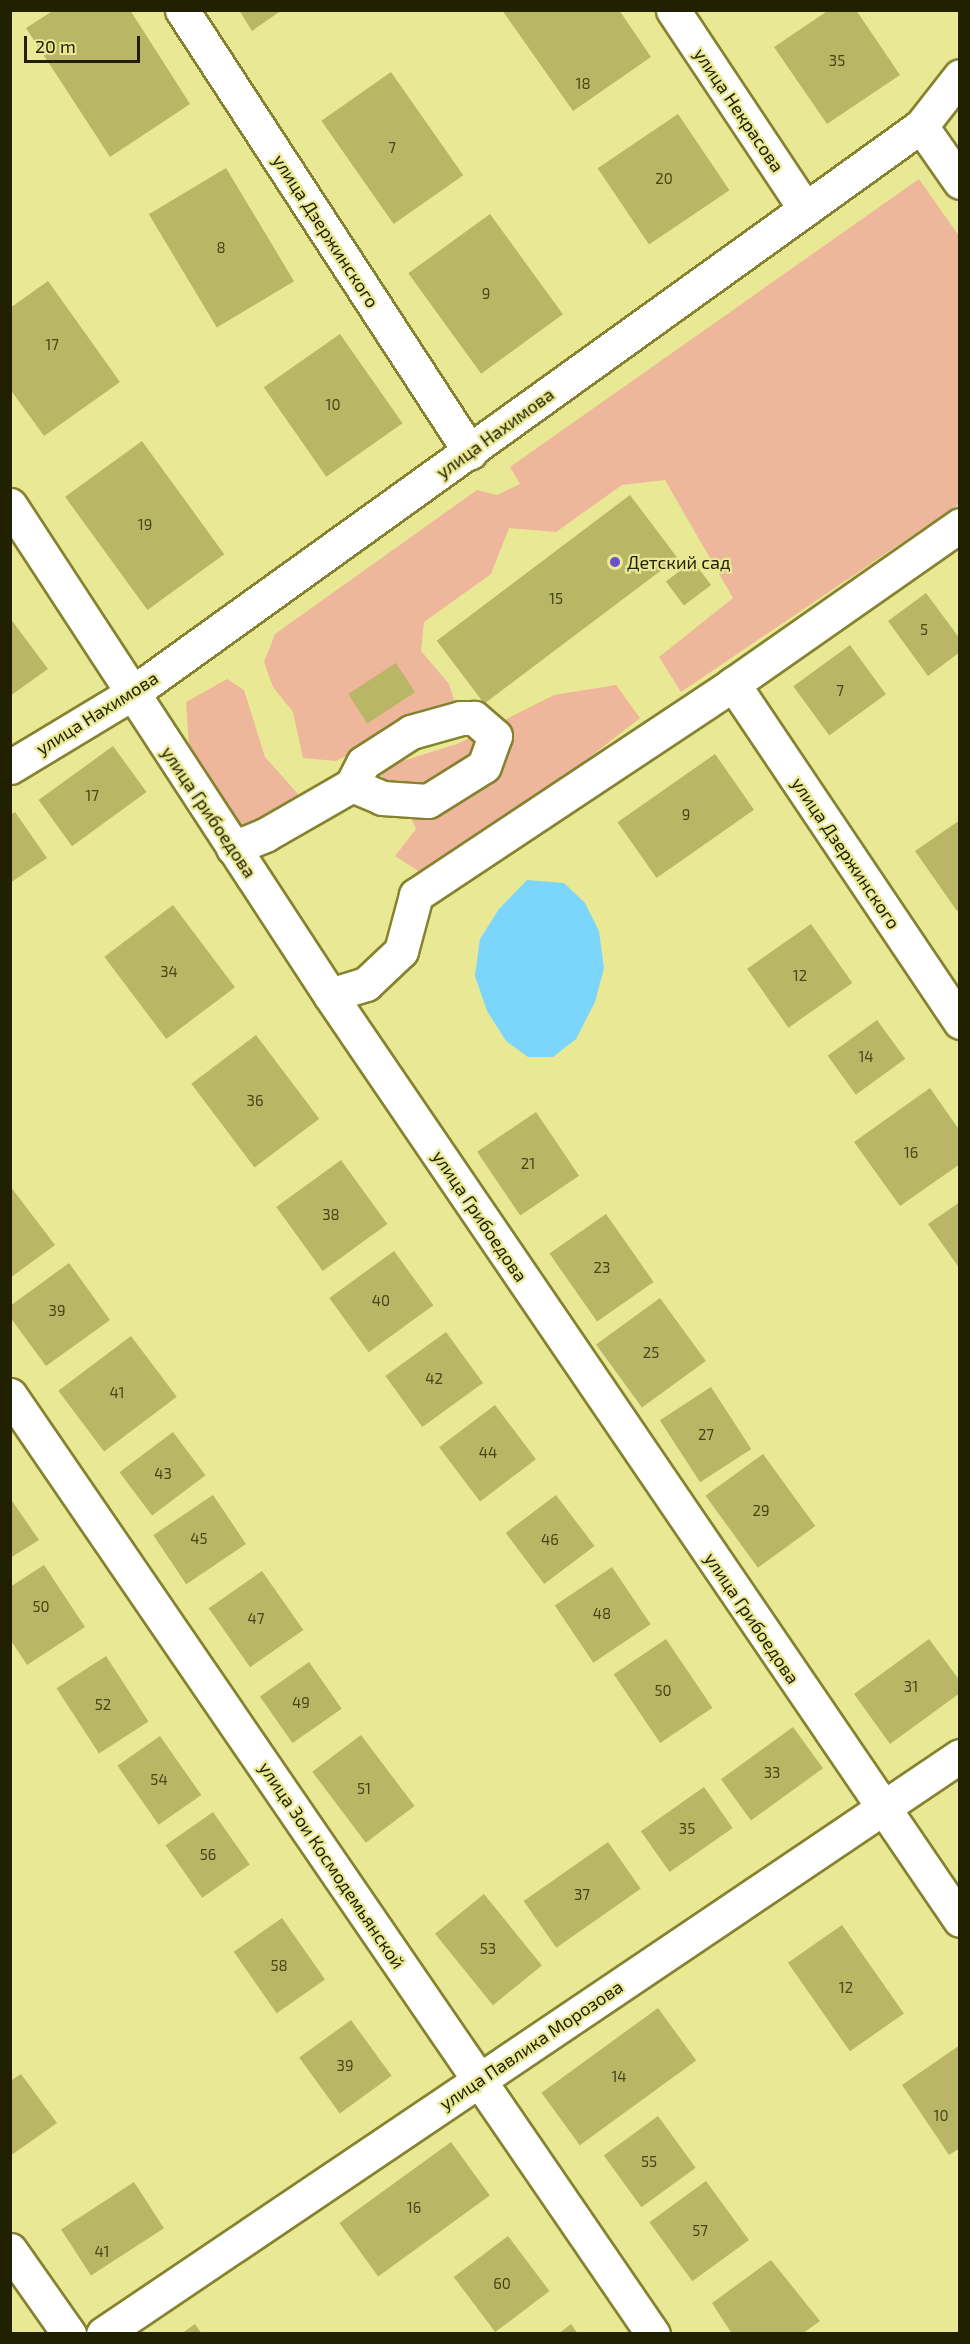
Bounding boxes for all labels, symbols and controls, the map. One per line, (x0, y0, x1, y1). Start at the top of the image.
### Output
scale bar (27, 24, 142, 62)
text: 20 m (35, 35, 76, 57)
street label: улица Некрасова (690, 44, 788, 176)
house number: 35 (829, 52, 845, 70)
house number: 18 (575, 75, 591, 93)
house number: 7 (388, 139, 396, 157)
street label: улица Дзержинского (268, 150, 384, 312)
house number: 20 (655, 170, 673, 188)
house number: 8 (216, 239, 226, 257)
house number: 9 (482, 285, 490, 303)
house number: 17 (45, 336, 59, 354)
street label: улица Нахимова (432, 383, 558, 483)
house number: 10 (325, 396, 341, 414)
house number: 19 (138, 516, 152, 534)
place label: Детский сад (627, 551, 731, 573)
marker: Детский сад (608, 555, 622, 569)
house number: 15 (549, 590, 563, 608)
house number: 5 (920, 621, 928, 639)
street label: улица Нахимова (32, 667, 162, 759)
house number: 7 (836, 682, 844, 700)
street label: улица Грибоедова (157, 742, 261, 882)
street label: улица Дзержинского (787, 773, 905, 933)
house number: 17 (85, 787, 99, 805)
house number: 9 (682, 806, 690, 824)
house number: 34 (160, 963, 178, 981)
house number: 12 (793, 967, 807, 985)
house number: 14 (858, 1048, 874, 1066)
house number: 36 (247, 1092, 263, 1110)
house number: 16 (904, 1144, 918, 1162)
street label: улица Грибоедова (428, 1146, 532, 1286)
house number: 21 (521, 1155, 535, 1173)
house number: 38 (322, 1206, 340, 1224)
house number: 23 (594, 1259, 610, 1277)
house number: 40 (372, 1292, 390, 1310)
house number: 39 (49, 1302, 65, 1320)
house number: 25 (643, 1344, 659, 1362)
house number: 42 (425, 1370, 443, 1388)
house number: 41 (109, 1384, 125, 1402)
house number: 27 (698, 1426, 714, 1444)
house number: 44 (479, 1444, 497, 1462)
house number: 43 (154, 1465, 172, 1483)
house number: 29 (752, 1502, 770, 1520)
house number: 45 (190, 1530, 208, 1548)
house number: 46 (541, 1531, 559, 1549)
street label: улица Грибоедова (700, 1548, 804, 1688)
house number: 50 (32, 1598, 50, 1616)
house number: 48 (593, 1605, 611, 1623)
house number: 47 (248, 1610, 264, 1628)
house number: 31 (904, 1678, 918, 1696)
house number: 50 (654, 1682, 672, 1700)
house number: 49 (292, 1694, 310, 1712)
house number: 52 (95, 1696, 111, 1714)
street label: улица Зои Космодемьянской (255, 1757, 409, 1973)
house number: 33 (764, 1764, 780, 1782)
house number: 54 (150, 1771, 168, 1789)
house number: 51 (357, 1780, 371, 1798)
house number: 35 (679, 1820, 695, 1838)
house number: 56 (200, 1846, 216, 1864)
house number: 37 (574, 1886, 590, 1904)
house number: 53 (480, 1940, 496, 1958)
house number: 58 (270, 1957, 288, 1975)
street label: улица Павлика Морозова (435, 1976, 627, 2114)
house number: 12 (839, 1979, 853, 1997)
house number: 39 (337, 2057, 353, 2075)
house number: 14 (611, 2068, 627, 2086)
house number: 10 (933, 2107, 949, 2125)
house number: 55 (641, 2153, 657, 2171)
house number: 16 (407, 2199, 421, 2217)
house number: 57 (692, 2222, 708, 2240)
house number: 41 (94, 2243, 110, 2261)
house number: 60 (493, 2275, 511, 2293)

